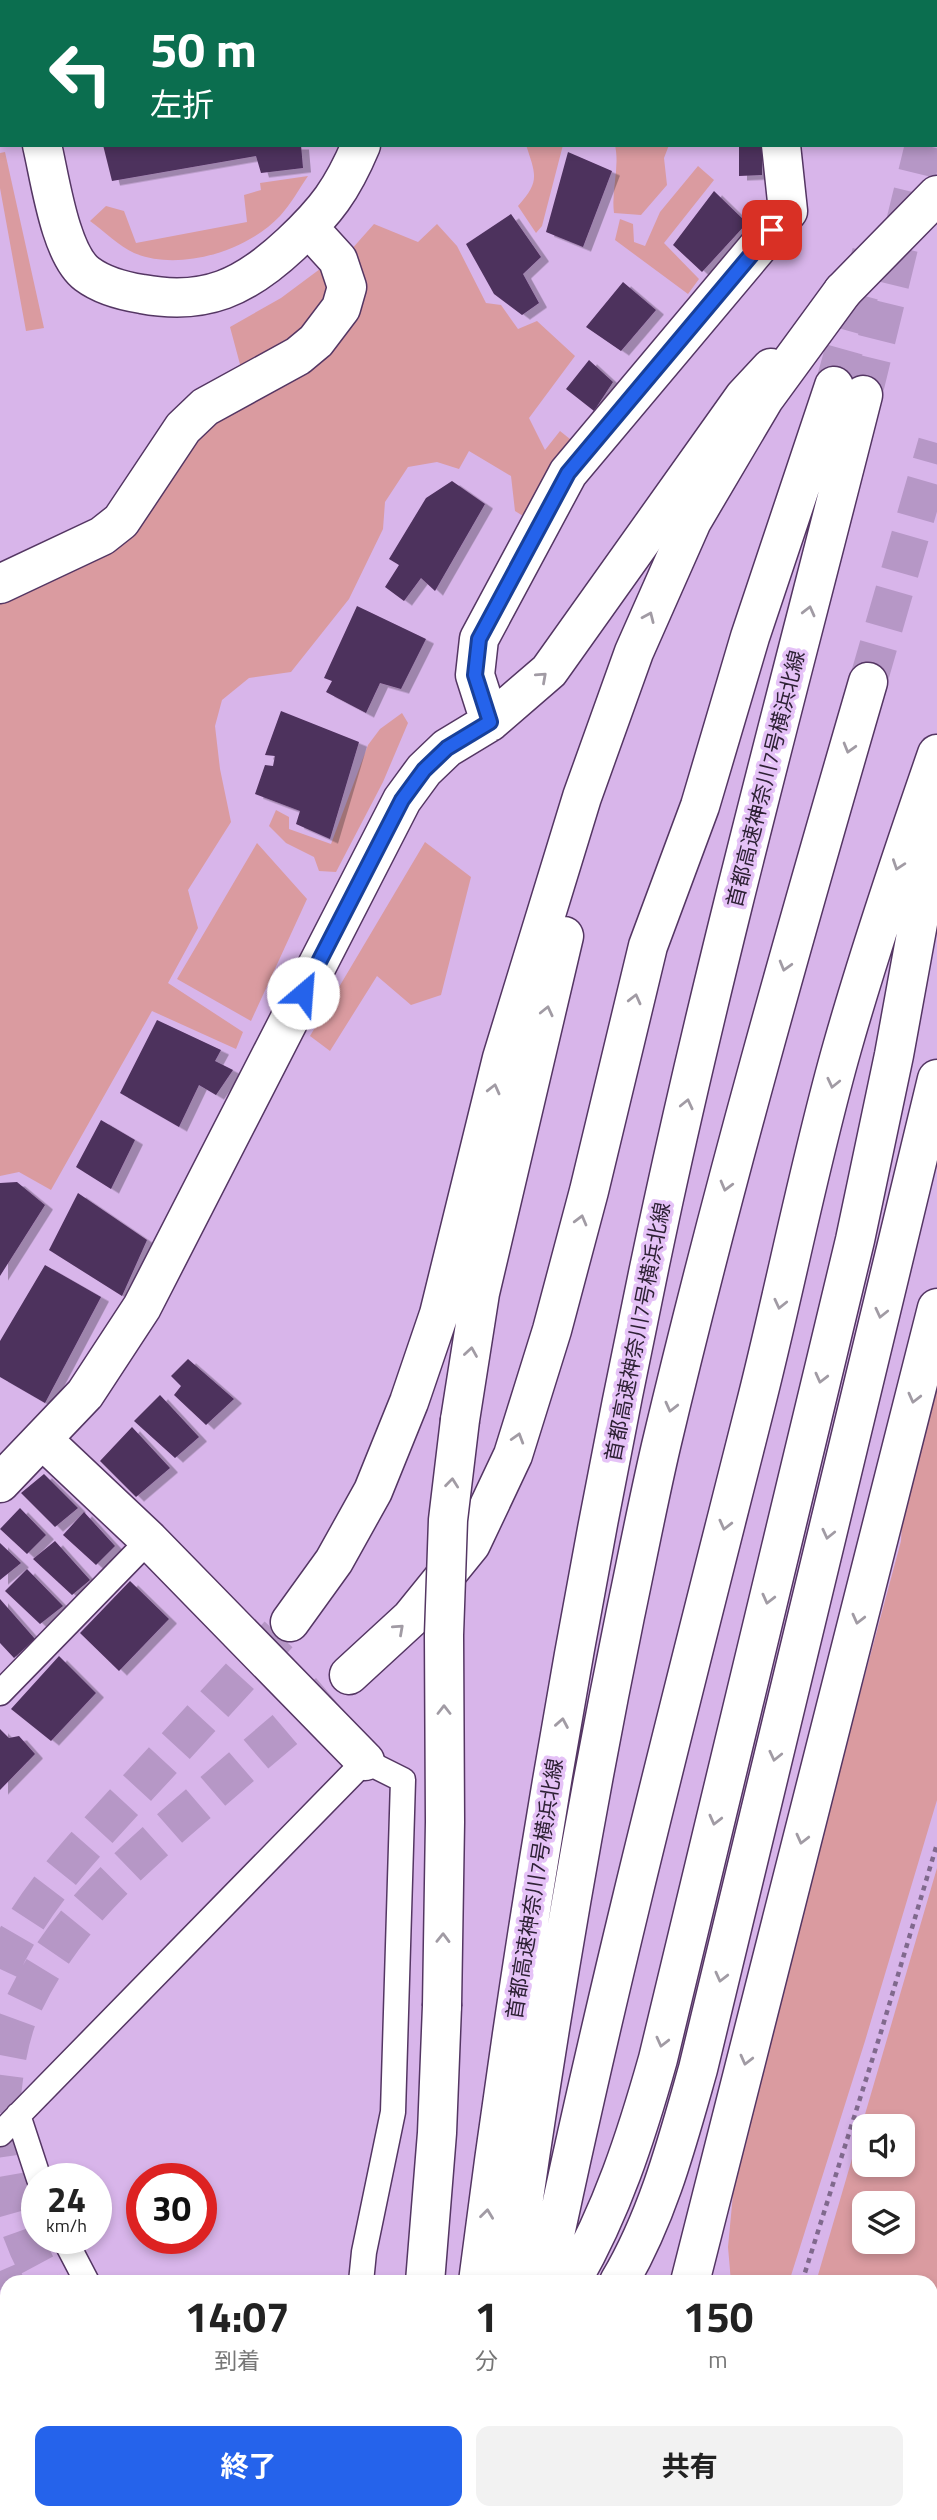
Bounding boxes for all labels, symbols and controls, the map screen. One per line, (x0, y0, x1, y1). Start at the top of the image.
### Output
text: 50 m (150, 11, 257, 86)
icon: left (35, 28, 126, 119)
text: 左折 (150, 80, 214, 128)
pin (742, 200, 802, 260)
icon: arrive (753, 211, 791, 249)
one-way arrow (801, 605, 815, 617)
one-way arrow (641, 612, 655, 624)
street label: 首都高速神奈川7号横浜北線 (718, 647, 812, 911)
one-way arrow (533, 673, 546, 685)
one-way arrow (842, 742, 857, 754)
one-way arrow (892, 858, 906, 870)
position arrow (266, 956, 340, 1030)
one-way arrow (779, 960, 794, 972)
one-way arrow (627, 993, 641, 1005)
one-way arrow (538, 1005, 553, 1017)
one-way arrow (827, 1077, 841, 1089)
one-way arrow (486, 1083, 500, 1095)
one-way arrow (679, 1098, 693, 1110)
one-way arrow (720, 1180, 734, 1192)
street label: 首都高速神奈川7号横浜北線 (596, 1199, 678, 1464)
one-way arrow (573, 1214, 587, 1226)
one-way arrow (774, 1298, 788, 1310)
one-way arrow (875, 1307, 889, 1319)
one-way arrow (463, 1346, 478, 1358)
one-way arrow (815, 1372, 830, 1384)
one-way arrow (908, 1392, 922, 1404)
one-way arrow (665, 1401, 679, 1413)
one-way arrow (510, 1432, 525, 1444)
one-way arrow (445, 1477, 460, 1489)
one-way arrow (719, 1519, 733, 1531)
one-way arrow (822, 1528, 836, 1540)
one-way arrow (762, 1593, 776, 1605)
one-way arrow (852, 1612, 866, 1624)
one-way arrow (391, 1625, 404, 1637)
one-way arrow (436, 1705, 452, 1715)
one-way arrow (554, 1717, 569, 1729)
one-way arrow (769, 1749, 783, 1761)
street label: 首都高速神奈川7号横浜北線 (498, 1756, 570, 2022)
one-way arrow (709, 1814, 723, 1826)
one-way arrow (796, 1833, 810, 1845)
one-way arrow (435, 1932, 451, 1943)
one-way arrow (715, 1970, 729, 1982)
one-way arrow (656, 2035, 670, 2047)
one-way arrow (740, 2054, 754, 2066)
map controls (852, 2114, 915, 2254)
button: sound (852, 2114, 915, 2177)
speed limit sign: 30 (126, 2163, 217, 2254)
text: 24 (47, 2172, 86, 2226)
button: layers (852, 2191, 915, 2254)
one-way arrow (479, 2208, 494, 2220)
text: km/h (46, 2212, 87, 2239)
text: 14:07 (185, 2284, 290, 2348)
text: 1 (474, 2284, 498, 2348)
text: 150 (683, 2284, 753, 2348)
text: m (708, 2342, 728, 2377)
text: 到着 (214, 2343, 260, 2378)
text: 分 (475, 2343, 498, 2378)
button: 終了 (35, 2426, 462, 2506)
button: 共有 (476, 2426, 903, 2506)

